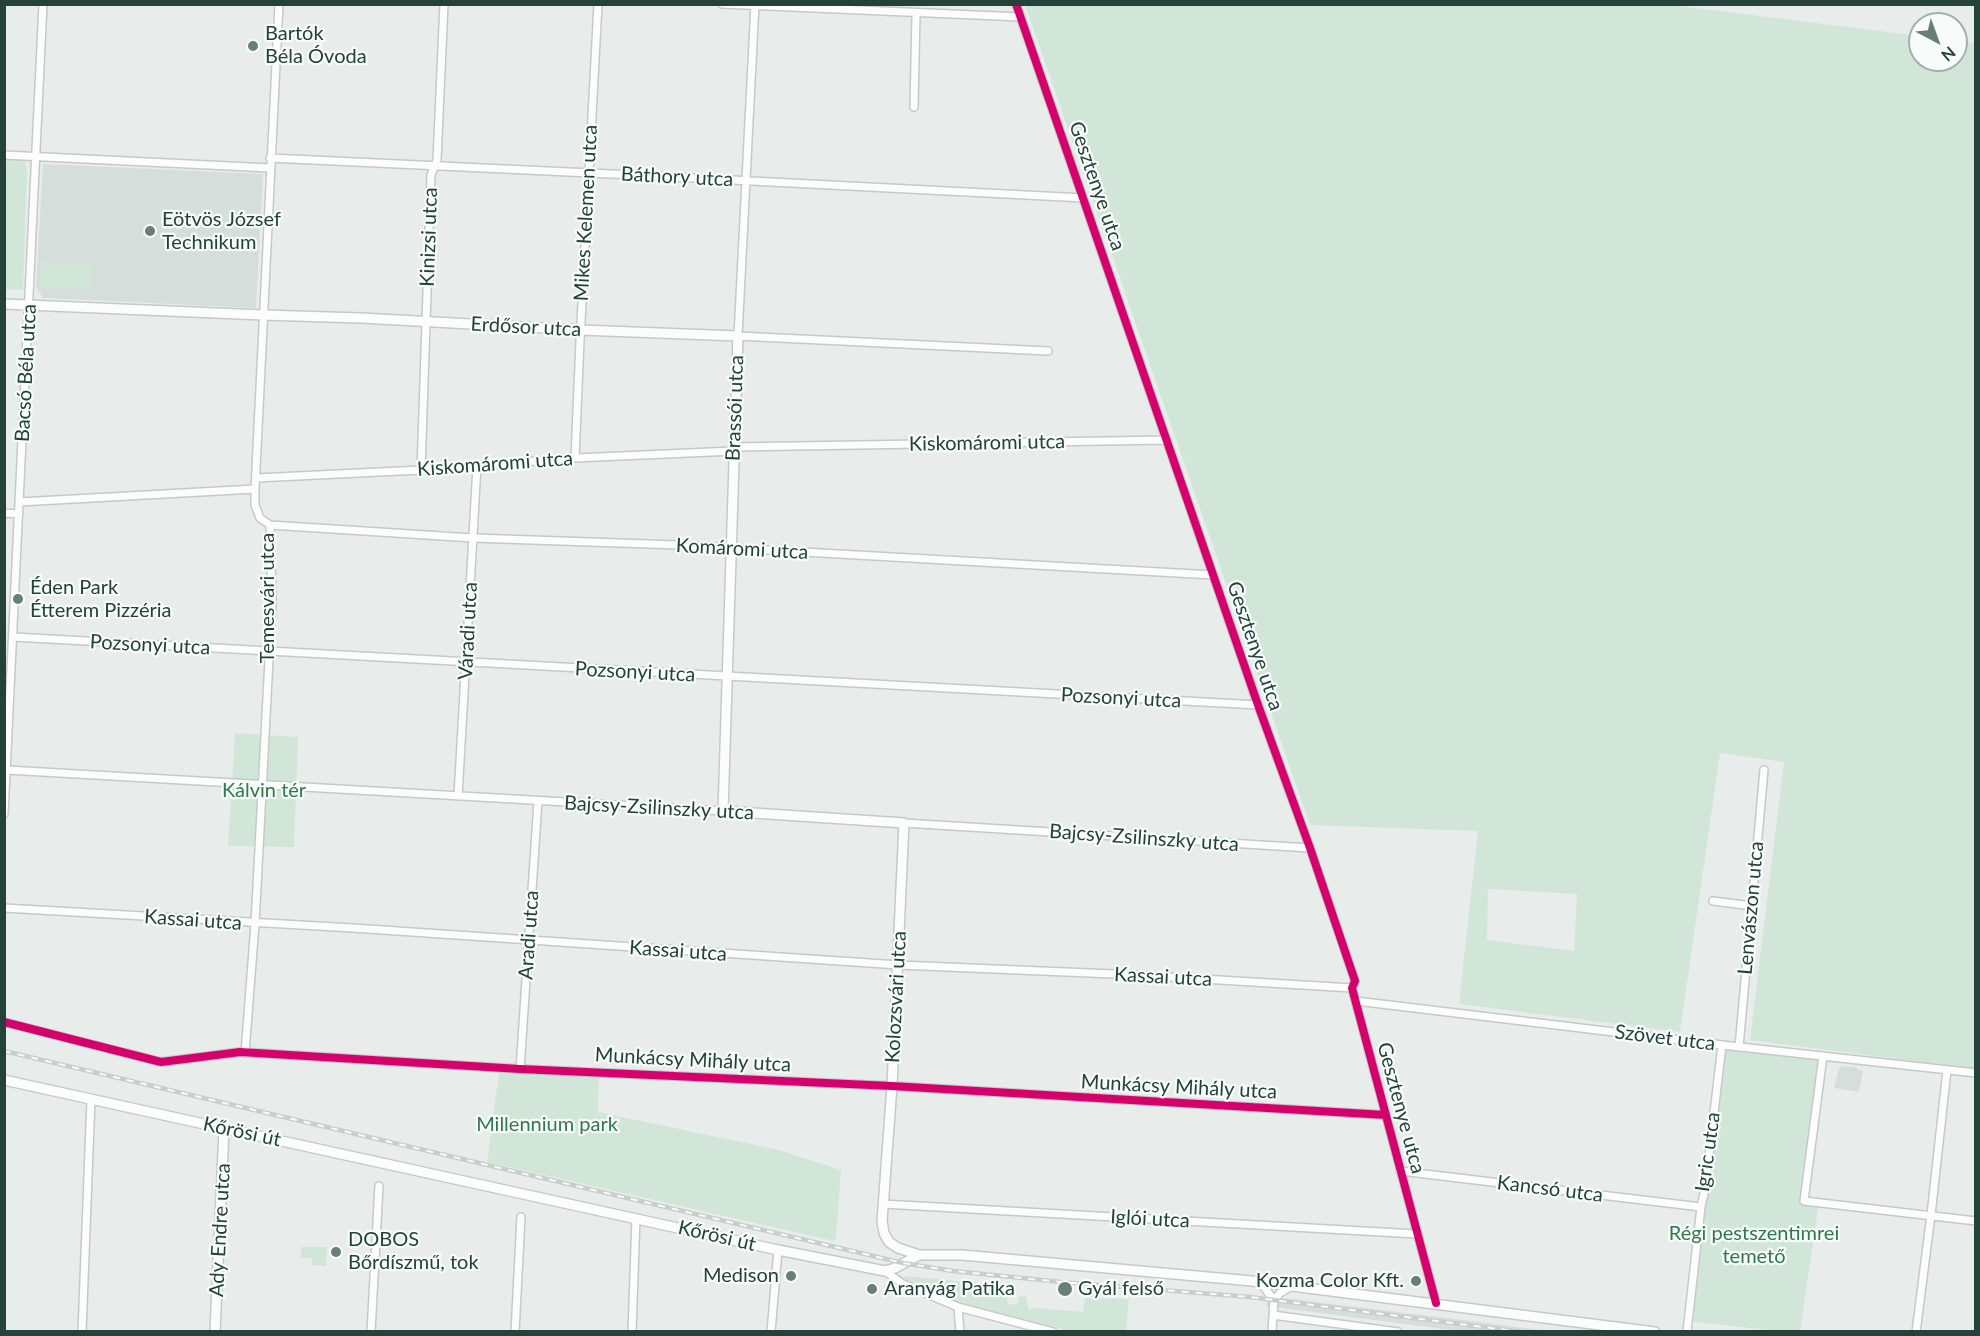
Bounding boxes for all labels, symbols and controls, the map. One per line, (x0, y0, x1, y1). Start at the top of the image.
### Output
north arrow (1908, 12, 1968, 72)
place label: Bartók Béla Óvoda (265, 22, 367, 69)
marker: Bartók Béla Óvoda (246, 39, 260, 53)
text: N (1938, 43, 1960, 66)
street label: Gesztenye utca (1064, 118, 1130, 254)
street label: Mikes Kelemen utca (569, 124, 603, 302)
street label: Báthory utca (620, 162, 734, 192)
street label: Kinizsi utca (415, 187, 443, 287)
place label: Eötvös József Technikum (162, 208, 281, 255)
marker: Eötvös József Technikum (143, 224, 157, 238)
street label: Bacsó Béla utca (10, 303, 42, 443)
street label: Erdősor utca (470, 312, 582, 342)
street label: Brassói utca (721, 355, 749, 461)
street label: Kiskomáromi utca (909, 430, 1065, 456)
street label: Kiskomáromi utca (416, 447, 574, 481)
street label: Temesvári utca (256, 533, 280, 663)
street label: Komáromi utca (675, 534, 809, 564)
place label: Éden Park Étterem Pizzéria (30, 576, 171, 623)
street label: Gesztenye utca (1222, 578, 1288, 714)
street label: Váradi utca (453, 581, 483, 681)
marker: Éden Park Étterem Pizzéria (11, 592, 25, 606)
street label: Pozsonyi utca (89, 630, 211, 660)
street label: Pozsonyi utca (574, 657, 696, 687)
street label: Pozsonyi utca (1060, 683, 1182, 713)
park label: Kálvin tér (222, 779, 306, 803)
street label: Bajcsy-Zsilinszky utca (563, 791, 755, 825)
street label: Bajcsy-Zsilinszky utca (1048, 819, 1240, 857)
street label: Lenvászon utca (1733, 840, 1769, 976)
street label: Aradi utca (514, 890, 544, 980)
street label: Kassai utca (143, 905, 243, 935)
street label: Kolozsvári utca (881, 930, 911, 1064)
street label: Kassai utca (628, 936, 728, 966)
street label: Kassai utca (1113, 962, 1213, 992)
street label: Szövet utca (1613, 1020, 1717, 1056)
street label: Gesztenye utca (1372, 1040, 1430, 1176)
street label: Munkácsy Mihály utca (594, 1043, 792, 1077)
street label: Munkácsy Mihály utca (1080, 1070, 1278, 1104)
street label: Igric utca (1691, 1111, 1725, 1193)
street label: Kőrösi út (201, 1112, 283, 1152)
park label: Millennium park (476, 1113, 618, 1137)
street label: Ady Endre utca (205, 1163, 235, 1297)
street label: Kancsó utca (1496, 1171, 1604, 1207)
street label: Iglói utca (1110, 1205, 1190, 1233)
street label: Kőrösi út (676, 1215, 758, 1257)
park label: Régi pestszentimrei temető (1669, 1222, 1839, 1269)
place label: DOBOS Bőrdíszmű, tok (348, 1228, 479, 1275)
marker: DOBOS Bőrdíszmű, tok (329, 1245, 343, 1259)
place label: Medison (703, 1264, 779, 1288)
marker: Medison (784, 1269, 798, 1283)
place label: Kozma Color Kft. (1256, 1269, 1404, 1293)
marker: Kozma Color Kft. (1409, 1274, 1423, 1288)
place label: Aranyág Patika (884, 1277, 1015, 1301)
place label: Gyál felső (1078, 1277, 1164, 1301)
marker: Gyál felső (1056, 1280, 1074, 1298)
marker: Aranyág Patika (865, 1282, 879, 1296)

